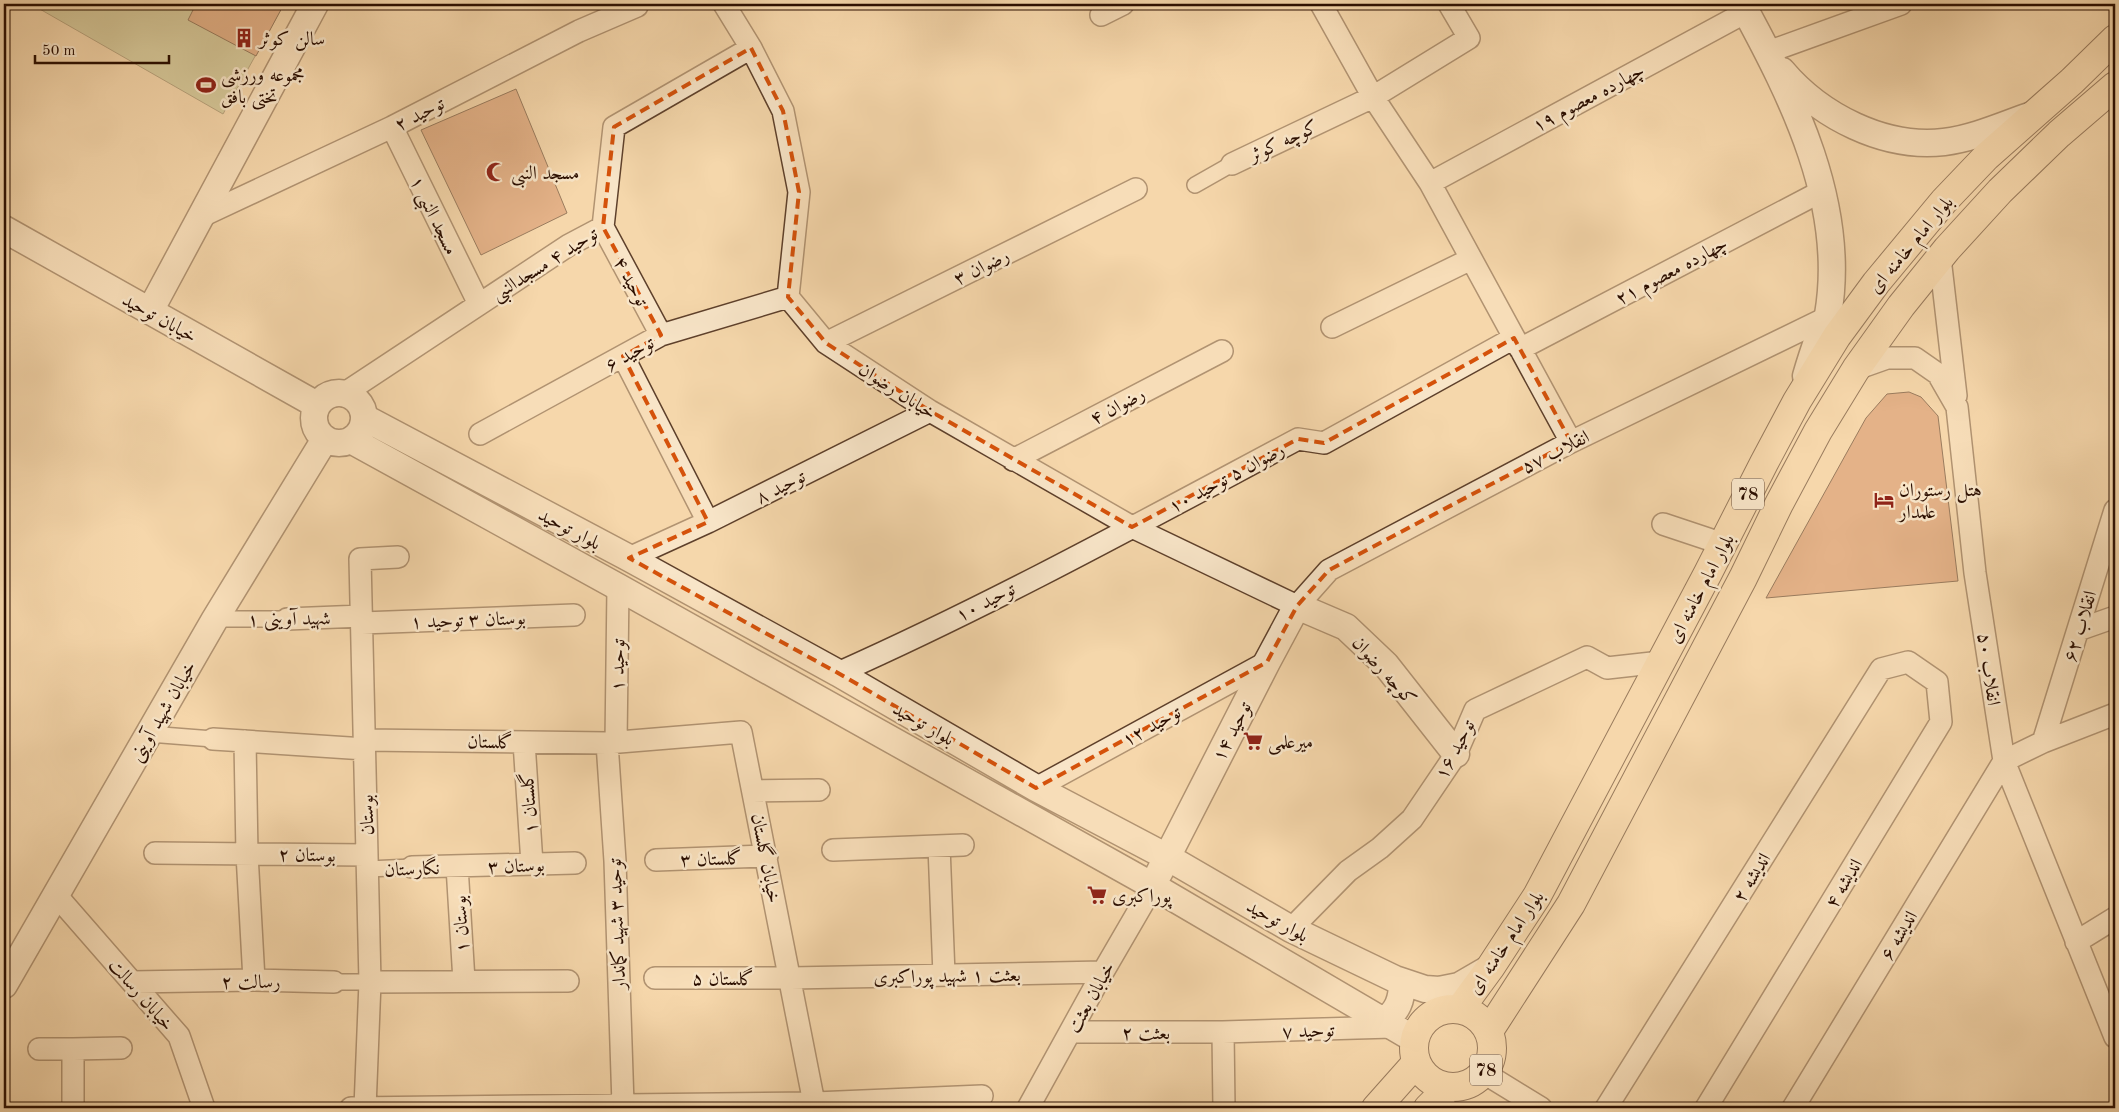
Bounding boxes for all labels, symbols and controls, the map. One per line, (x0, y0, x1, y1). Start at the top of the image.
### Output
building icon: سالن کوثر (233, 27, 255, 49)
place label: سالن کوثر (257, 30, 325, 52)
scale bar (35, 32, 169, 64)
text: 50 m (42, 44, 76, 59)
street label: چهارده معصوم ۱۹ (1530, 62, 1650, 141)
place label: مجموعه ورزشی تختی بافق (221, 67, 305, 110)
sports icon: مجموعه ورزشی تختی بافق (195, 74, 217, 96)
street label: توحید ۲ (392, 95, 449, 137)
street label: کوچه کوثر (1244, 117, 1322, 169)
mosque icon: مسجد النبی (485, 161, 507, 183)
place label: مسجد النبی (511, 165, 580, 188)
street label: مسجد النبی ۱ (402, 174, 460, 260)
street label: بلوار امام خامنه ای (1866, 193, 1962, 301)
street label: توحید ۴ مسجدالنبی (489, 225, 604, 309)
street label: چهارده معصوم ۲۱ (1613, 235, 1733, 314)
street label: رضوان ۳ (951, 247, 1013, 291)
street label: توحید ۴ (608, 254, 651, 311)
street label: خیابان توحید (118, 291, 199, 348)
street label: توحید ۶ (603, 334, 659, 377)
street label: خیابان رضوان (854, 360, 939, 425)
street label: رضوان ۴ (1088, 385, 1149, 430)
street label: انقلاب ۵۷ (1519, 428, 1593, 478)
street label: رضوان ۵ توحید ۱۰ (1166, 441, 1289, 519)
street label: توحید ۸ (753, 468, 810, 510)
road number: 78 (1732, 478, 1764, 509)
place label: هتل رستوران علمدار (1897, 482, 1982, 523)
hotel icon: هتل رستوران علمدار (1873, 489, 1895, 511)
street label: بلوار توحید (534, 506, 603, 555)
street label: بلوار امام خامنه ای (1666, 532, 1743, 649)
street label: توحید ۱۰ (953, 580, 1020, 627)
street label: انقلاب ۶۲ (2062, 589, 2101, 665)
street label: شهید آوینی ۱ (247, 607, 331, 632)
street label: بوستان ۳ توحید ۱ (410, 610, 526, 634)
street label: انقلاب ۵۰ (1973, 632, 2002, 707)
street label: کوچه رضوان (1346, 633, 1420, 711)
street label: توحید ۱ (610, 638, 630, 692)
street label: خیابان شهید آوینی (125, 657, 201, 766)
street label: توحید ۱۴ (1210, 699, 1257, 765)
street label: بلوار توحید (888, 700, 957, 751)
street label: توحید ۱۲ (1120, 703, 1186, 752)
street label: توحید ۱۶ (1433, 717, 1481, 783)
street label: گلستان (467, 730, 513, 753)
supermarket icon: میرعلمی (1242, 730, 1264, 752)
place label: میرعلمی (1268, 734, 1313, 755)
street label: گلستان ۱ (515, 771, 542, 835)
street label: بوستان (359, 794, 379, 836)
street label: خیابان گلستان (747, 811, 786, 905)
street label: گلستان ۳ (680, 846, 742, 871)
street label: بوستان ۲ (278, 847, 336, 867)
street label: اندیشه ۲ (1731, 851, 1775, 906)
street label: نگارستان (384, 855, 440, 881)
street label: اندیشه ۴ (1823, 856, 1867, 912)
street label: بوستان ۳ (487, 857, 545, 879)
street label: توحید ۳ شهید کماندار (605, 858, 631, 992)
supermarket icon: پوراکبری (1086, 884, 1108, 906)
place label: پوراکبری (1112, 887, 1173, 909)
street label: بلوار امام خامنه ای (1466, 888, 1553, 1001)
street label: بوستان ۱ (452, 895, 474, 953)
street label: بلوار توحید (1242, 897, 1311, 948)
street label: اندیشه ۶ (1878, 908, 1922, 964)
street label: خیابان رسالت (104, 956, 176, 1035)
street label: خیابان بعثت (1065, 960, 1119, 1037)
street label: بعثت ۱ شهید پوراکبری (873, 966, 1021, 990)
street label: گلستان ۵ (692, 967, 754, 990)
street label: رسالت ۲ (221, 974, 281, 993)
street label: توحید ۷ (1281, 1022, 1335, 1044)
street label: بعثت ۲ (1122, 1025, 1170, 1044)
road number: 78 (1470, 1054, 1502, 1086)

